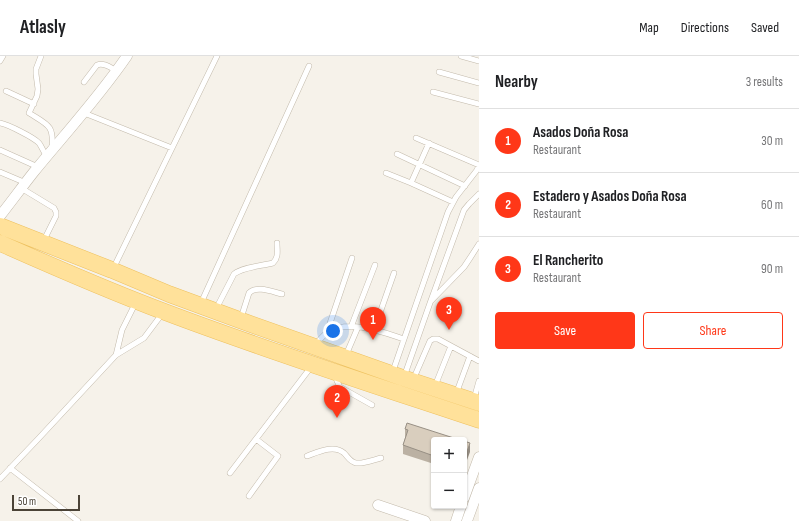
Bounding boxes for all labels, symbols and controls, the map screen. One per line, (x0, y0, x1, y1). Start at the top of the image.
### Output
text: Atlasly (20, 16, 66, 39)
text: Map (639, 19, 659, 36)
text: Directions (681, 19, 729, 36)
text: Saved (751, 19, 779, 36)
text: Nearby (495, 72, 538, 92)
text: 3 results (746, 74, 783, 90)
text: Asados Doña Rosa (533, 123, 628, 142)
text: 1 (505, 133, 511, 149)
text: 30 m (761, 133, 783, 149)
text: Restaurant (533, 142, 581, 158)
text: Estadero y Asados Doña Rosa (533, 187, 687, 206)
text: 2 (505, 197, 511, 213)
text: 60 m (761, 197, 783, 213)
text: Restaurant (533, 206, 581, 222)
text: El Rancherito (533, 251, 603, 270)
text: 3 (505, 261, 511, 277)
text: 90 m (761, 261, 783, 277)
text: Restaurant (533, 270, 581, 286)
pin: 3 (436, 297, 462, 330)
pin: 1 (360, 307, 386, 340)
button: Save (495, 312, 635, 349)
button: Share (643, 312, 783, 349)
your location (323, 321, 343, 341)
pin: 2 (324, 385, 350, 418)
map controls (431, 437, 467, 509)
button: + (431, 437, 467, 473)
button: − (431, 473, 467, 509)
scale bar (12, 493, 80, 512)
text: 50 m (18, 495, 36, 508)

